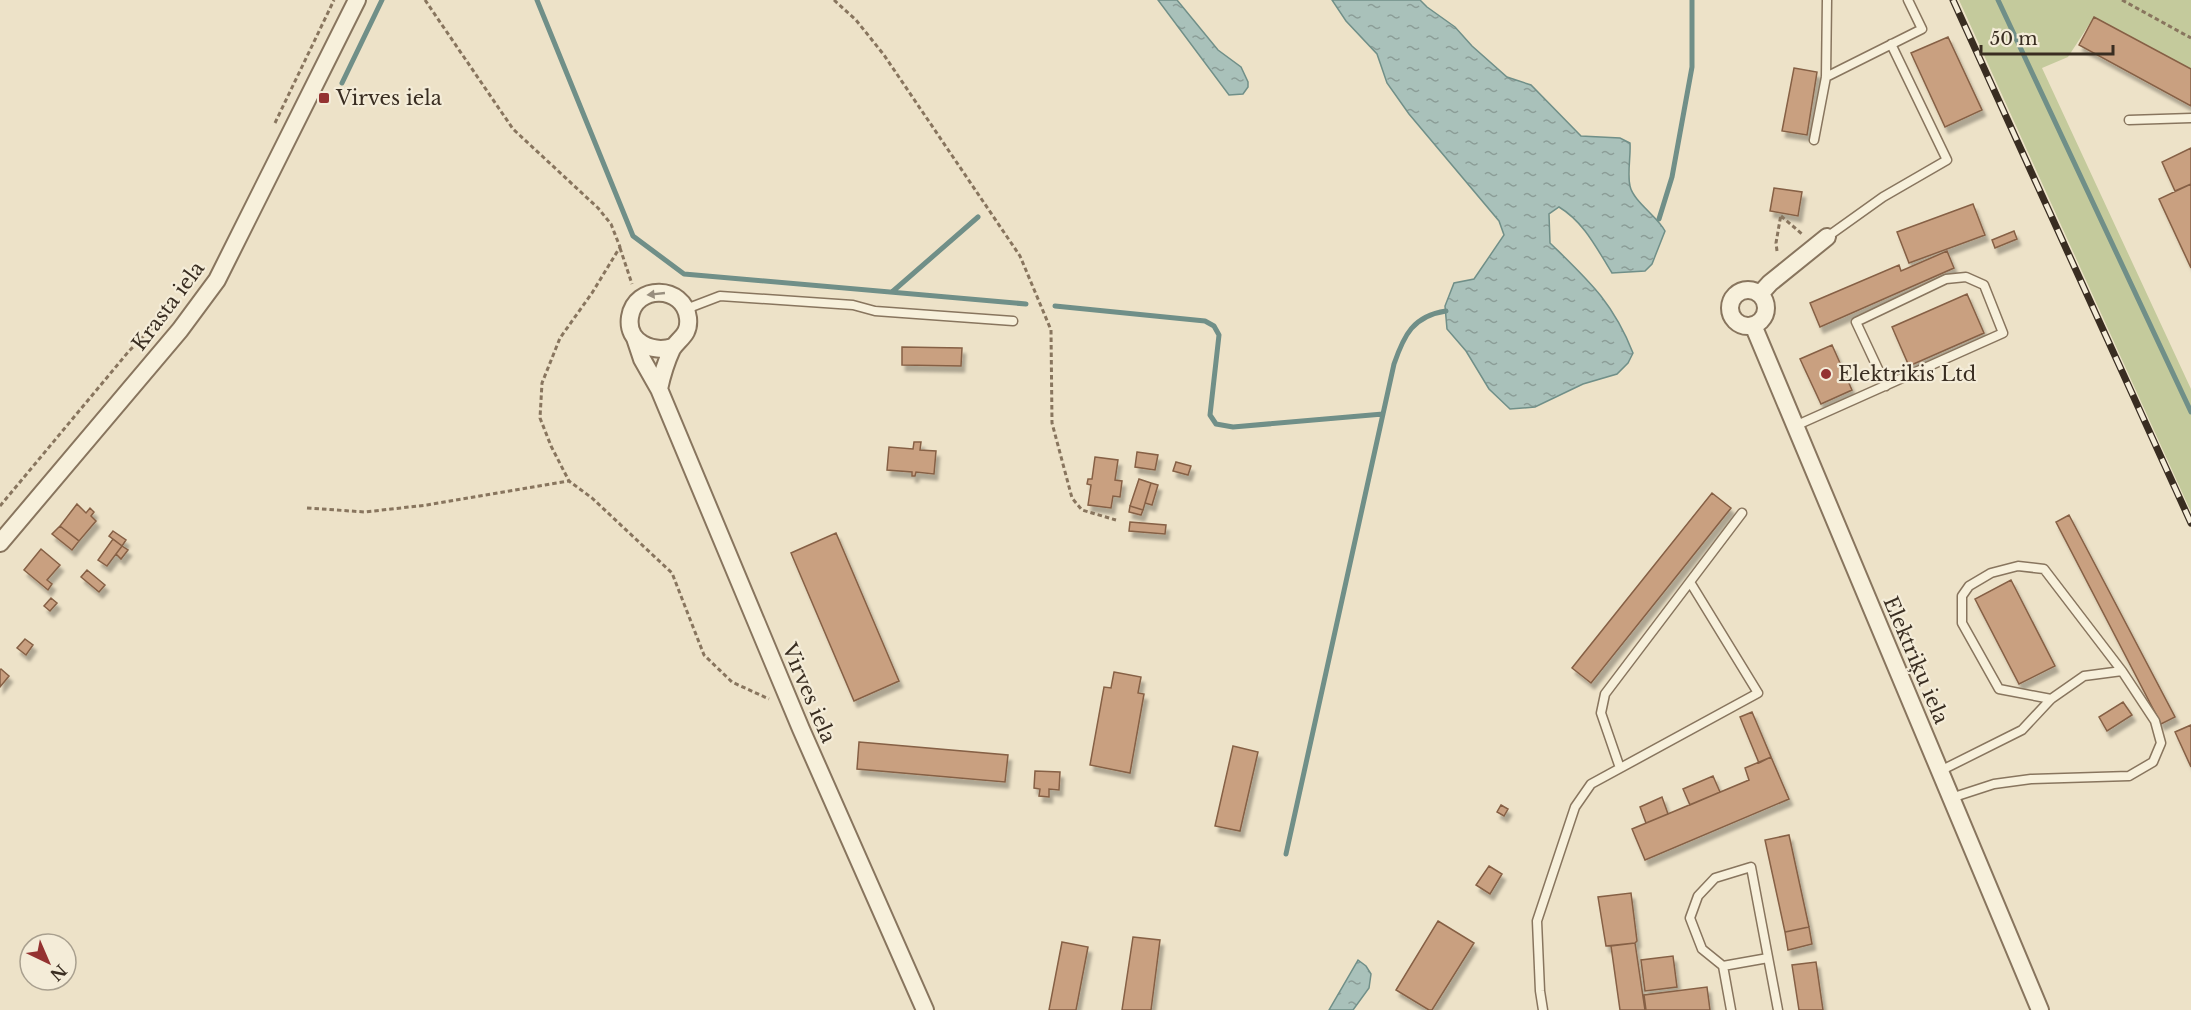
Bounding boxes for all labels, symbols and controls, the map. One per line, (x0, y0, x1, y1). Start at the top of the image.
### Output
scale bar (1981, 18, 2113, 56)
text: 50 m (1990, 28, 2038, 50)
place label: Virves iela (335, 86, 443, 110)
marker: Virves iela (317, 91, 331, 105)
street label: Krasta iela (127, 256, 210, 355)
one-way arrow (646, 289, 665, 299)
place label: Elektrikis Ltd (1838, 362, 1976, 386)
marker: Elektrikis Ltd (1819, 367, 1833, 381)
street label: Elektriķu iela (1877, 593, 1954, 729)
street label: Virves iela (777, 639, 841, 747)
north arrow (18, 932, 78, 992)
text: N (46, 960, 71, 985)

